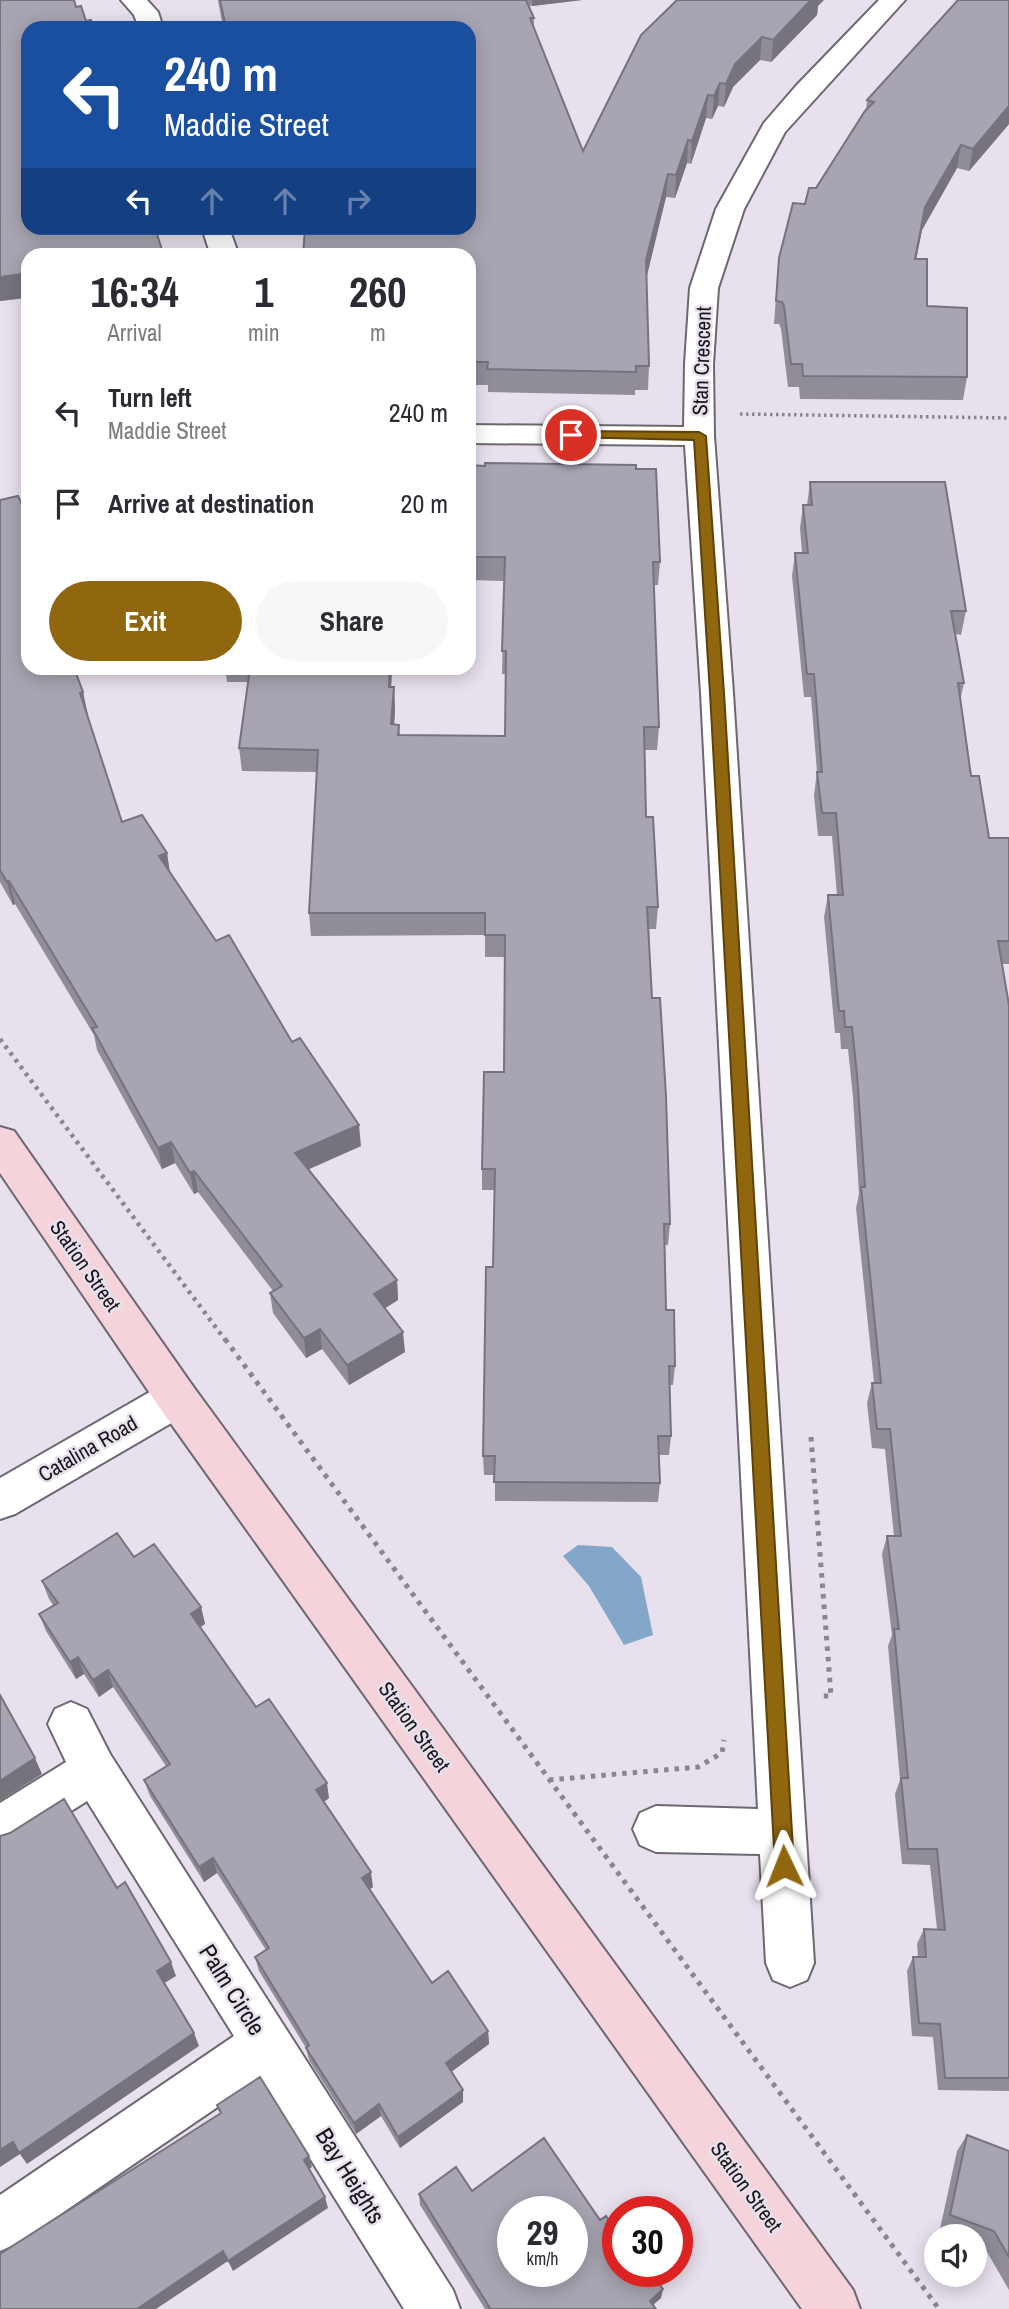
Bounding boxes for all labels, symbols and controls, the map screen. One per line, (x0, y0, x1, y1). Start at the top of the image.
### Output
text: 240 m (164, 40, 278, 106)
icon: left (49, 49, 140, 140)
text: Maddie Street (164, 103, 329, 146)
icon: left (120, 182, 158, 220)
icon: ahead (193, 182, 231, 220)
icon: ahead (266, 182, 304, 220)
icon: right (339, 182, 377, 220)
text: 16:34 (91, 264, 179, 320)
text: 1 (254, 264, 273, 320)
text: 260 (349, 264, 407, 320)
street label: Stan Crescent (685, 306, 718, 416)
text: Arrival (107, 317, 162, 348)
text: min (248, 317, 280, 348)
text: m (370, 317, 386, 348)
text: Turn left (108, 380, 192, 415)
icon: left (49, 394, 87, 432)
text: 240 m (389, 395, 448, 430)
pin (541, 405, 601, 465)
text: Maddie Street (108, 415, 226, 446)
icon: arrive (552, 416, 590, 454)
icon: arrive (49, 485, 87, 523)
text: Arrive at destination (108, 486, 314, 521)
text: 20 m (401, 486, 448, 521)
button: Exit (49, 581, 242, 661)
button: Share (256, 581, 448, 661)
street label: Station Street (43, 1214, 128, 1317)
street label: Catalina Road (33, 1408, 143, 1489)
street label: Station Street (372, 1676, 457, 1778)
position arrow (747, 1829, 821, 1903)
street label: Palm Circle (192, 1938, 273, 2041)
street label: Bay Heights (309, 2122, 393, 2229)
street label: Station Street (704, 2136, 789, 2238)
speed limit sign: 30 (602, 2196, 693, 2287)
text: 29 (527, 2209, 558, 2256)
map controls (924, 2224, 987, 2287)
button: sound (924, 2224, 987, 2287)
text: km/h (527, 2246, 559, 2271)

